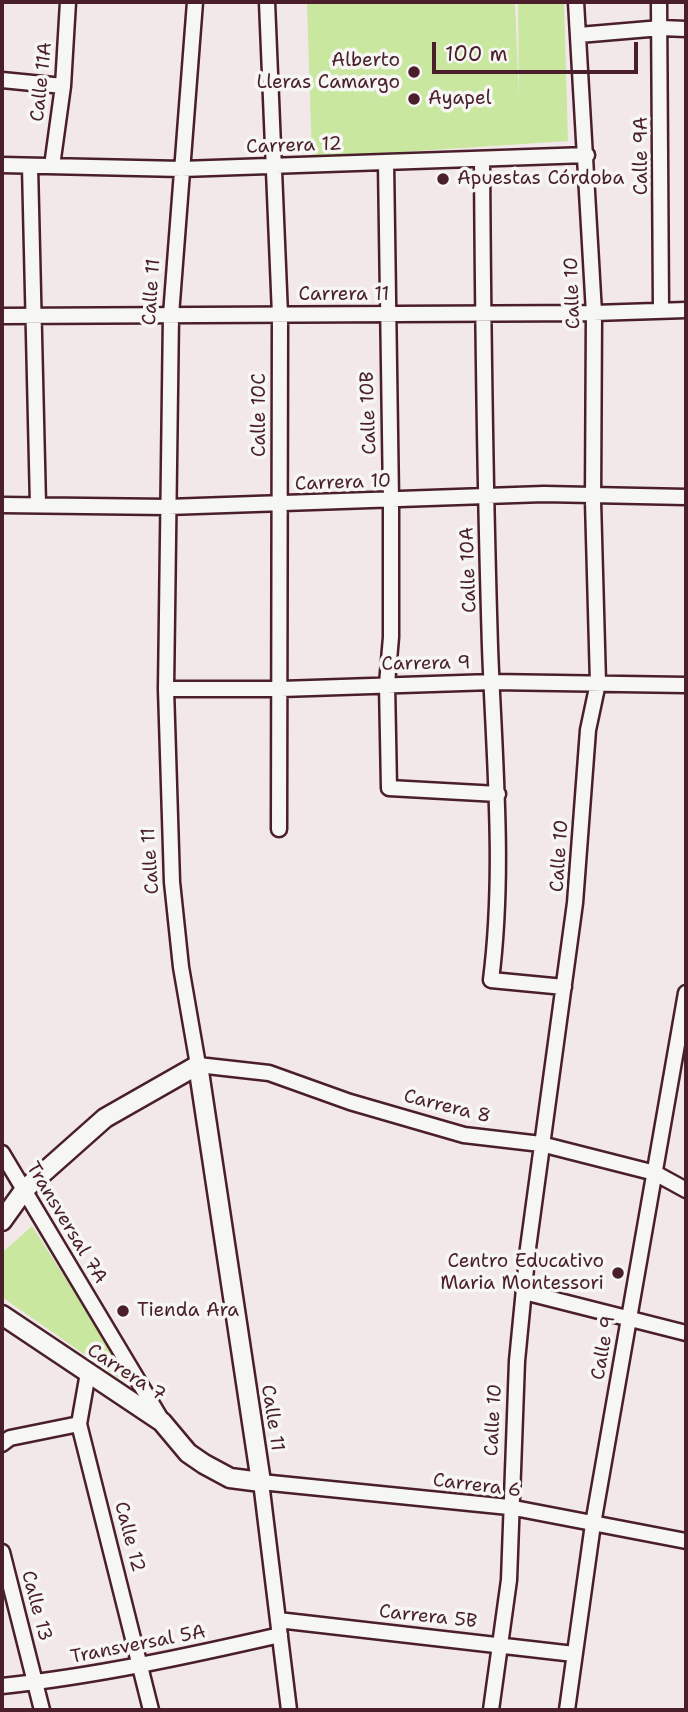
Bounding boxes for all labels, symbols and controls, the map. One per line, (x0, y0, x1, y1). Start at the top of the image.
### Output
scale bar (436, 28, 642, 72)
text: 100 m (445, 40, 508, 68)
street label: Calle 11A (26, 41, 58, 123)
place label: Alberto Lleras Camargo (257, 50, 400, 94)
marker: Alberto Lleras Camargo (406, 64, 422, 80)
place label: Ayapel (428, 88, 491, 110)
marker: Ayapel (406, 91, 422, 107)
street label: Calle 9A (631, 117, 653, 195)
street label: Carrera 12 (246, 133, 342, 159)
place label: Apuestas Córdoba (457, 168, 624, 190)
marker: Apuestas Córdoba (435, 171, 451, 187)
street label: Calle 10 (560, 256, 586, 330)
street label: Calle 11 (138, 258, 166, 326)
street label: Carrera 11 (299, 284, 389, 306)
street label: Calle 10B (356, 371, 382, 455)
street label: Calle 10C (249, 373, 271, 457)
street label: Carrera 10 (294, 470, 392, 496)
street label: Calle 10A (456, 527, 482, 613)
street label: Carrera 9 (381, 652, 471, 676)
street label: Calle 10 (546, 819, 574, 893)
street label: Calle 11 (137, 827, 165, 895)
street label: Carrera 8 (401, 1085, 493, 1129)
street label: Transversal 7A (21, 1158, 111, 1288)
place label: Centro Educativo Maria Montessori (440, 1251, 604, 1295)
marker: Centro Educativo Maria Montessori (610, 1265, 626, 1281)
place label: Tienda Ara (137, 1300, 239, 1322)
marker: Tienda Ara (115, 1303, 131, 1319)
street label: Calle 9 (587, 1314, 621, 1382)
street label: Carrera 7 (82, 1339, 170, 1407)
street label: Calle 11 (256, 1383, 288, 1453)
street label: Calle 10 (481, 1383, 507, 1457)
street label: Carrera 6 (431, 1469, 523, 1503)
street label: Calle 12 (109, 1499, 149, 1575)
street label: Calle 13 (16, 1568, 56, 1644)
street label: Carrera 5B (378, 1601, 478, 1633)
street label: Transversal 5A (69, 1621, 207, 1669)

